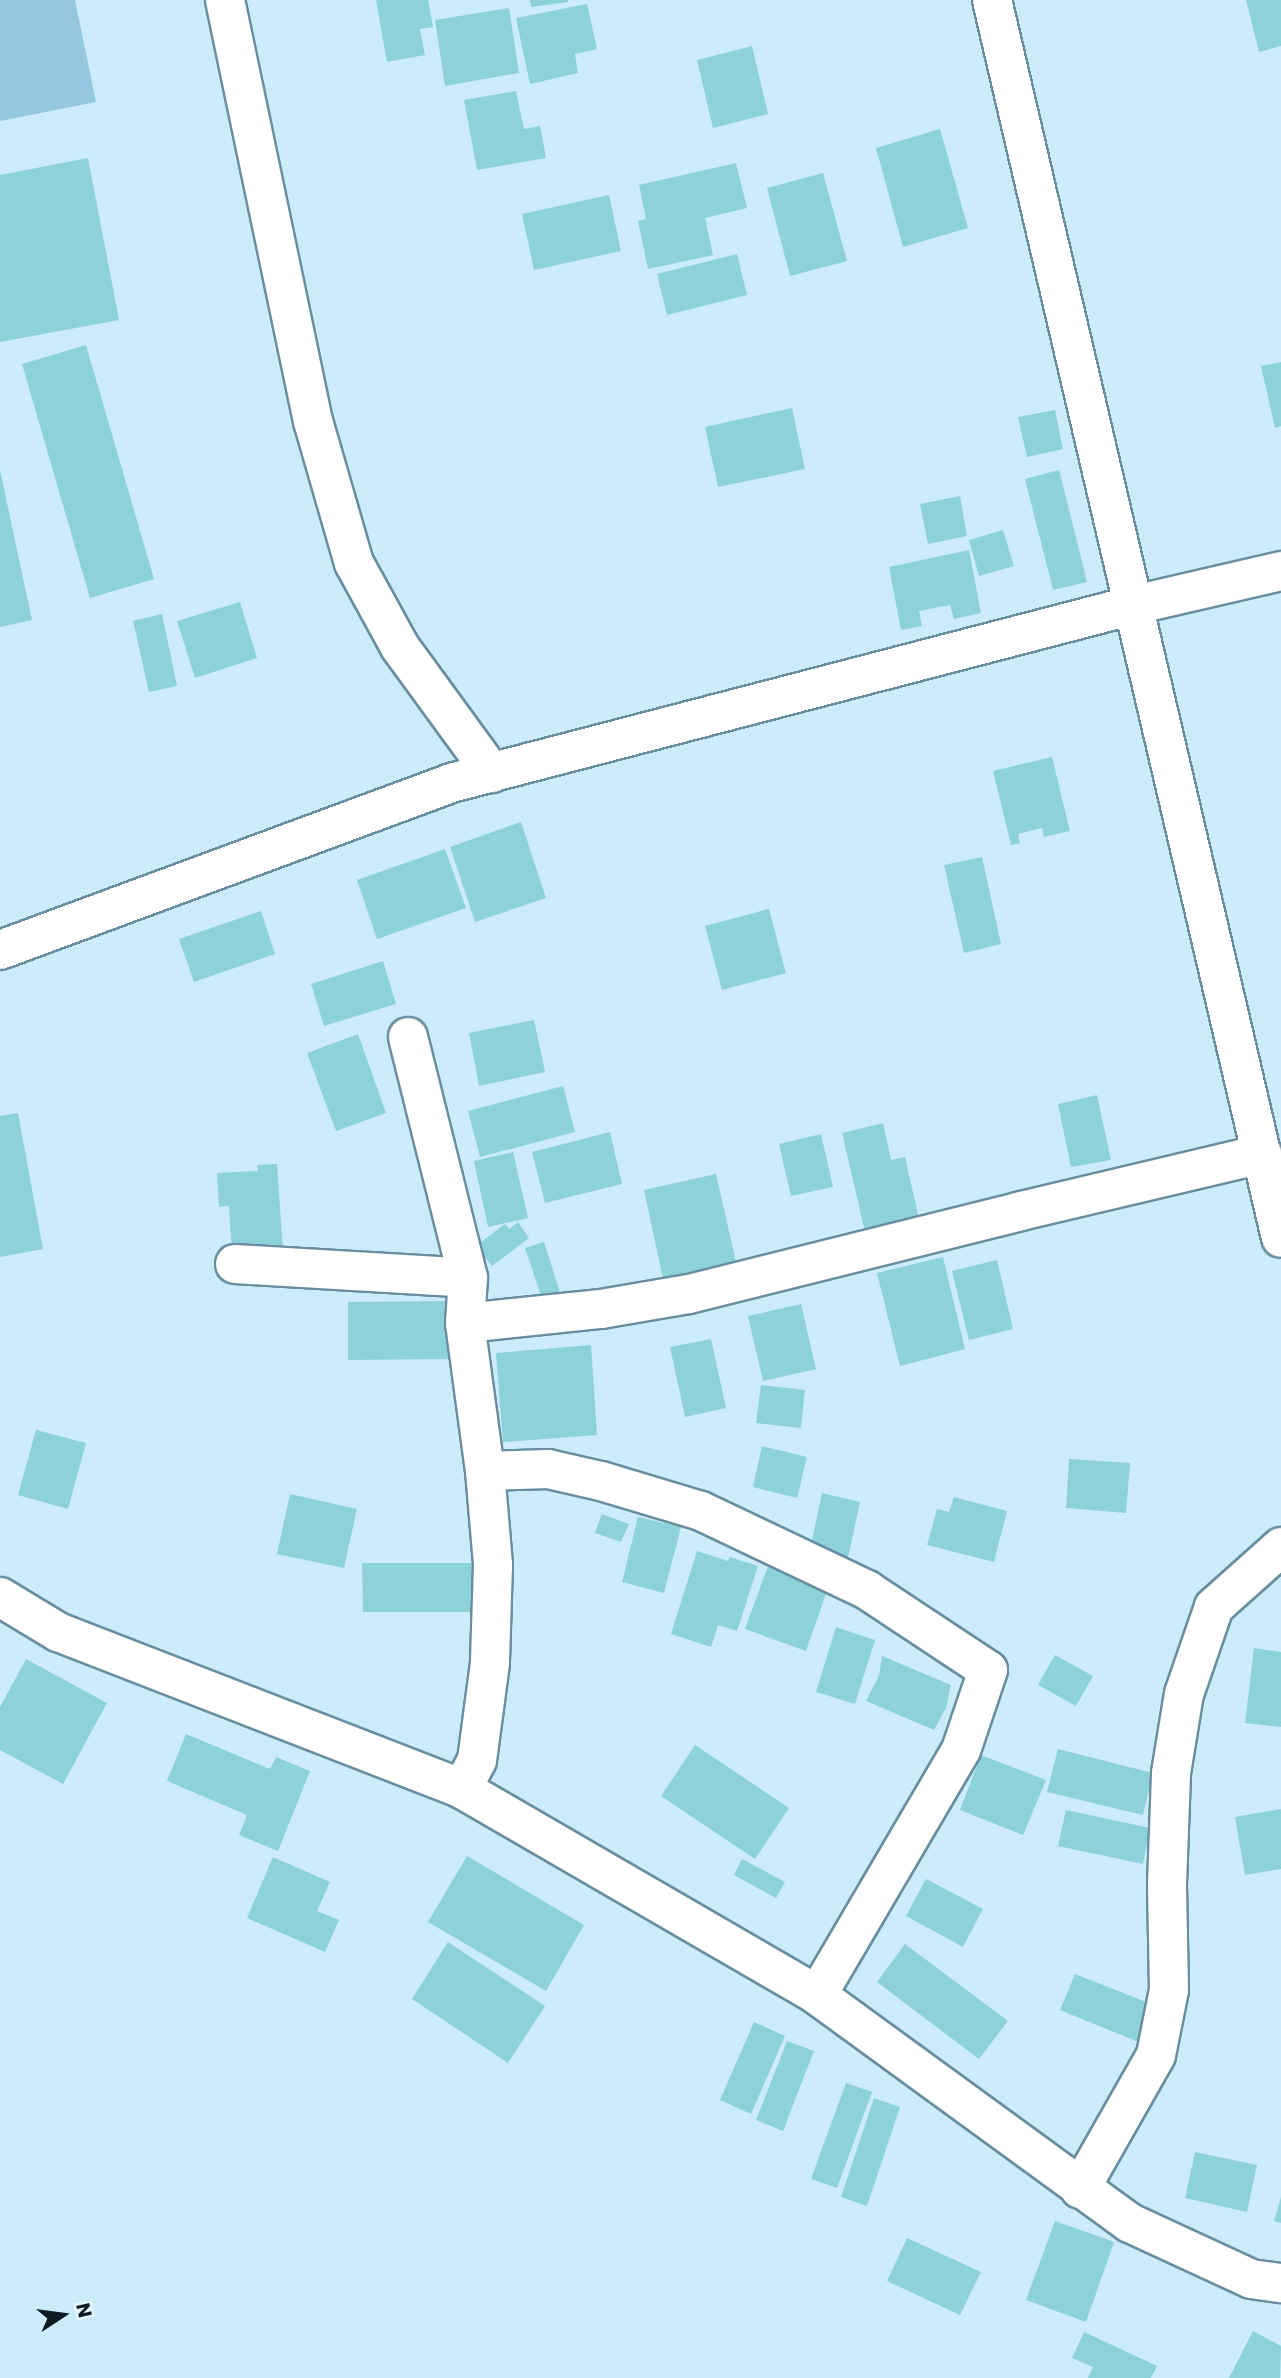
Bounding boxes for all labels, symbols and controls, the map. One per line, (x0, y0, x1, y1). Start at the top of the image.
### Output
north arrow (28, 2280, 98, 2350)
text: N (69, 2300, 99, 2320)

